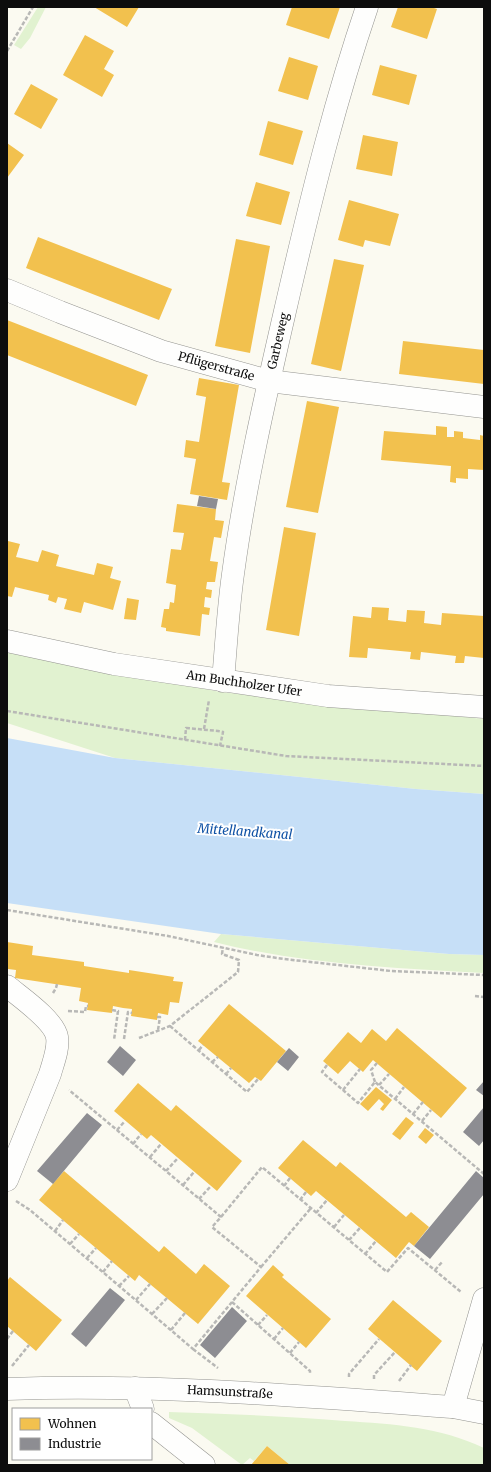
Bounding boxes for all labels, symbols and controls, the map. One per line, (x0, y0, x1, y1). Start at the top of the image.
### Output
street label: Garbeweg (264, 310, 292, 371)
street label: Pflügerstraße (176, 348, 256, 384)
street label: Am Buchholzer Ufer (184, 667, 304, 699)
water label: Mittellandkanal (196, 820, 293, 843)
street label: Hamsunstraße (187, 1382, 273, 1401)
legend (12, 1408, 152, 1460)
text: Wohnen (47, 1416, 96, 1431)
text: Industrie (48, 1436, 101, 1451)

